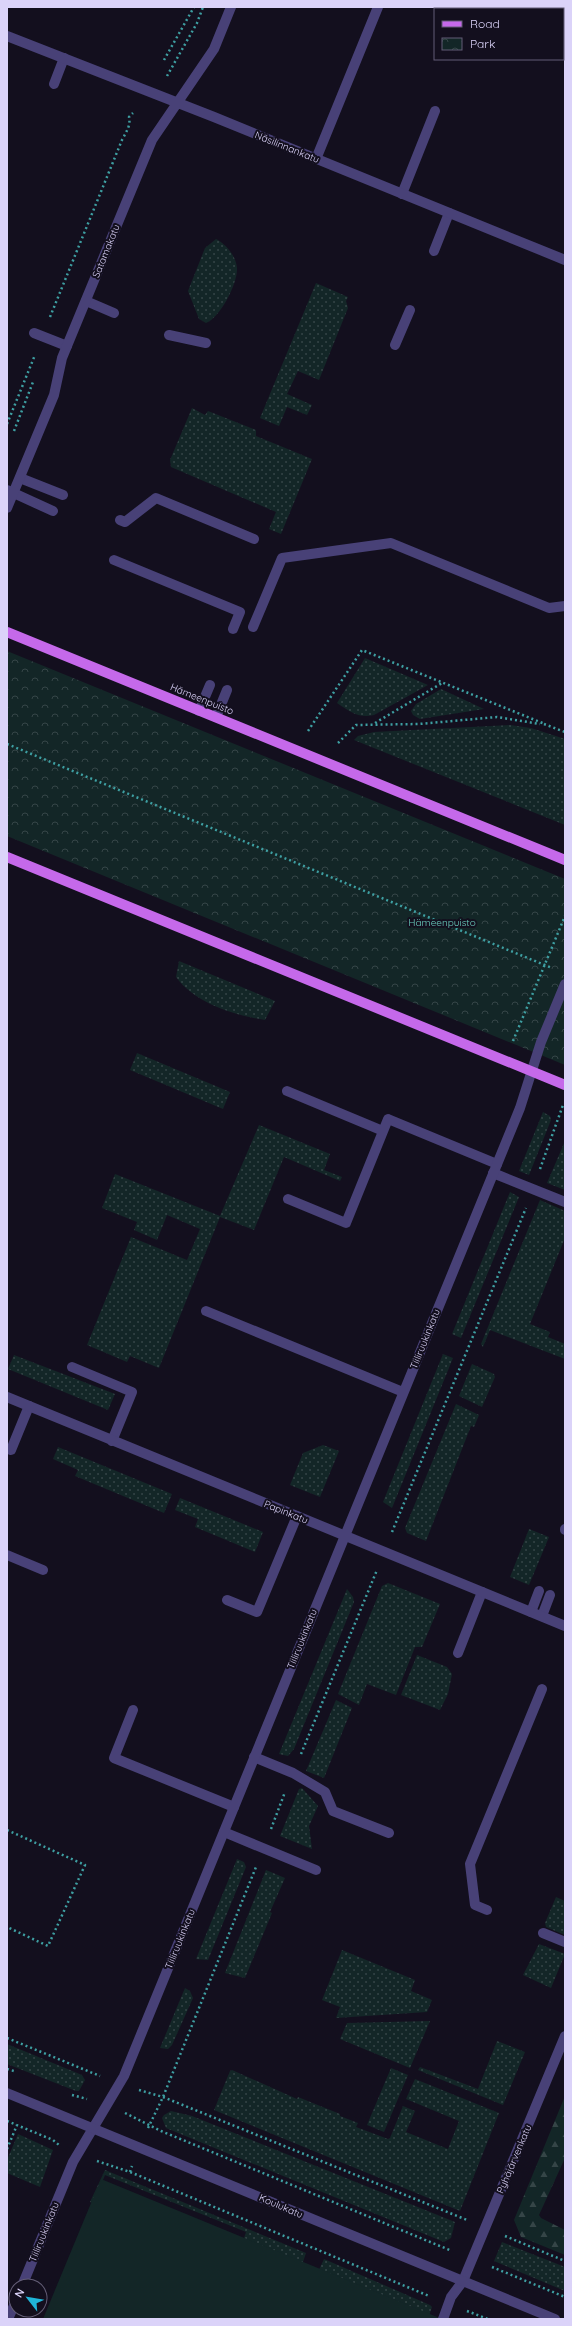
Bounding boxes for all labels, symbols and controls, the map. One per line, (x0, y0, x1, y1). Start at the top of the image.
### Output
legend (434, 8, 564, 60)
text: Road (470, 16, 500, 31)
text: Park (470, 36, 495, 51)
street label: Näsilinnankatu (253, 128, 321, 166)
street label: Satamakatu (89, 222, 123, 280)
street label: Hämeenpuisto (168, 680, 236, 718)
park label: Hämeenpuisto (408, 916, 476, 929)
street label: Tiiliruukinkatu (407, 1307, 443, 1371)
street label: Papinkatu (262, 1497, 310, 1527)
street label: Tiiliruukinkatu (284, 1607, 320, 1671)
street label: Tiiliruukinkatu (162, 1907, 198, 1971)
street label: Pyhäjärvenkatu (494, 2123, 534, 2195)
street label: Koulukatu (257, 2191, 305, 2221)
street label: Tiiliruukinkatu (26, 2200, 62, 2264)
north arrow (8, 2278, 48, 2318)
text: N (11, 2286, 28, 2300)

